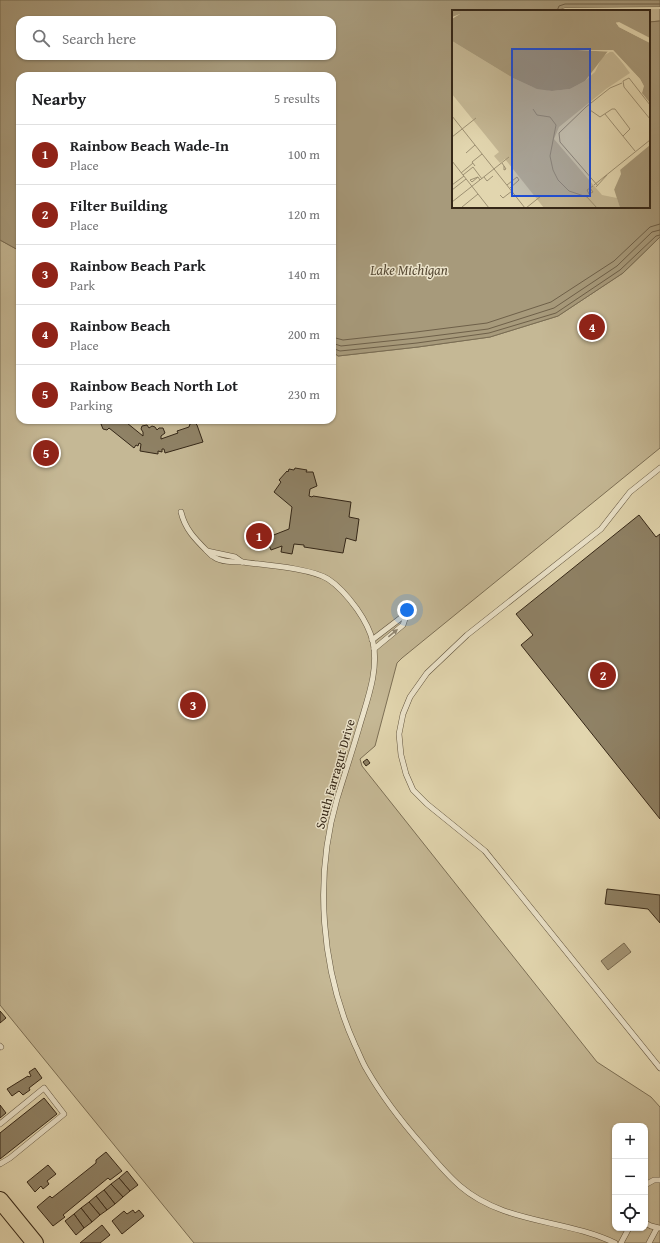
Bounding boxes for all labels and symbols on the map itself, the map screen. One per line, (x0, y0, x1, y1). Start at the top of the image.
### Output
inset map (452, 10, 650, 208)
water label: Lake Michigan (369, 260, 448, 280)
pin: 4 (579, 312, 605, 342)
pin: 5 (33, 438, 59, 468)
pin: 1 (246, 521, 272, 551)
your location (397, 600, 417, 620)
one-way arrow (388, 629, 399, 637)
pin: 2 (590, 660, 616, 690)
pin: 3 (180, 690, 206, 720)
street label: South Farragut Drive (310, 717, 360, 831)

